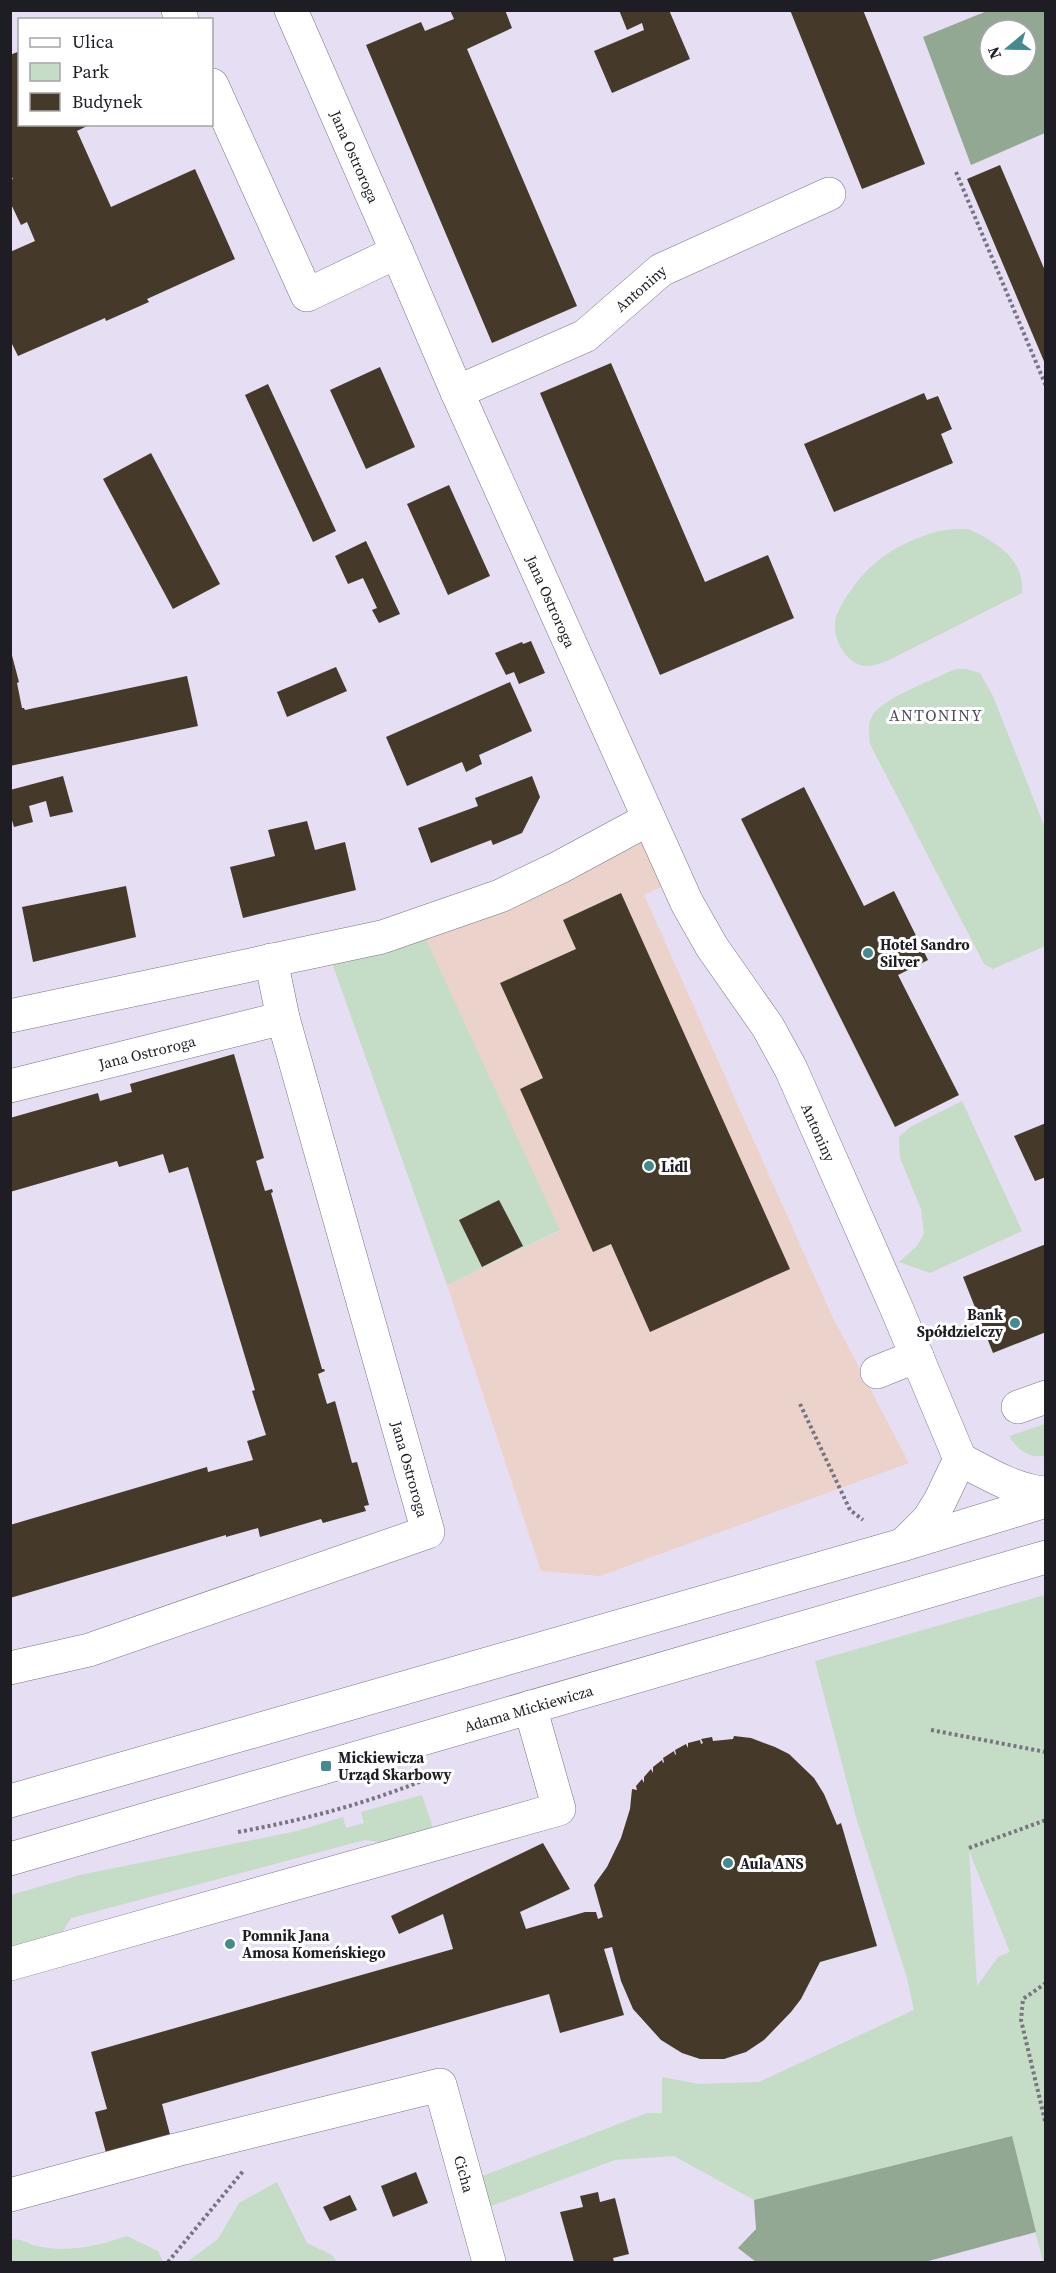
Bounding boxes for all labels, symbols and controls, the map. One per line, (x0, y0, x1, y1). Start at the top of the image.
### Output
legend (18, 18, 213, 126)
north arrow (978, 18, 1038, 78)
text: Ulica (72, 29, 115, 54)
text: N (981, 43, 1006, 62)
text: Park (72, 59, 109, 84)
text: Budynek (72, 89, 142, 114)
street label: Jana Ostroroga (325, 106, 385, 206)
street label: Antoniny (610, 259, 671, 316)
street label: Jana Ostroroga (521, 551, 581, 651)
district label: ANTONINY (889, 704, 983, 726)
place label: Hotel Sandro Silver (880, 934, 970, 972)
marker: Hotel Sandro Silver (861, 946, 875, 960)
street label: Jana Ostroroga (95, 1030, 198, 1074)
street label: Antoniny (797, 1099, 841, 1165)
place label: Lidl (661, 1156, 688, 1177)
marker: Lidl (642, 1159, 656, 1173)
place label: Bank Spółdzielczy (917, 1304, 1003, 1342)
marker: Bank Spółdzielczy (1008, 1316, 1022, 1330)
street label: Jana Ostroroga (386, 1418, 434, 1520)
street label: Adama Mickiewicza (461, 1679, 596, 1737)
place label: Mickiewicza Urząd Skarbowy (338, 1747, 451, 1785)
marker: Mickiewicza Urząd Skarbowy (319, 1759, 333, 1773)
place label: Aula ANS (740, 1853, 804, 1874)
marker: Aula ANS (721, 1856, 735, 1870)
place label: Pomnik Jana Amosa Komeńskiego (242, 1925, 386, 1963)
marker: Pomnik Jana Amosa Komeńskiego (223, 1937, 237, 1951)
street label: Cicha (449, 2153, 480, 2195)

